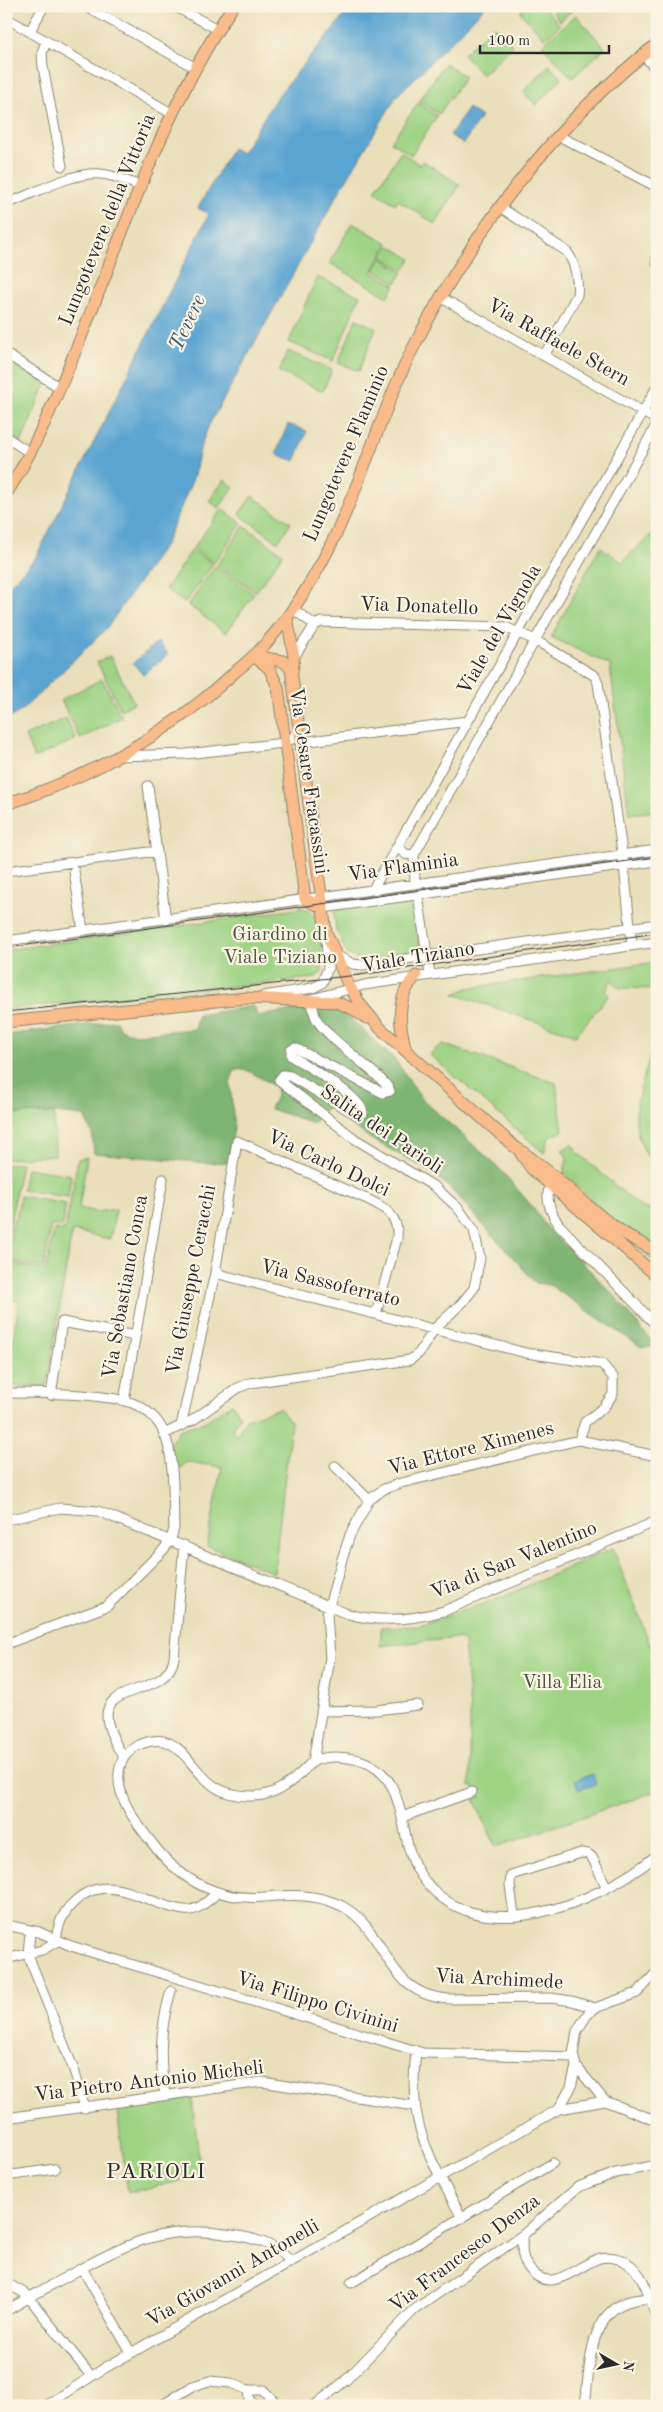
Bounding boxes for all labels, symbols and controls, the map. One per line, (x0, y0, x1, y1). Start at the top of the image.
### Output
scale bar (480, 22, 609, 54)
text: 100 m (488, 34, 530, 49)
street label: Lungotevere della Vittoria (56, 111, 160, 329)
water label: Tevere (166, 292, 210, 354)
street label: Via Raffaele Stern (483, 296, 633, 391)
street label: Lungotevere Flaminio (301, 363, 393, 545)
street label: Viale del Vignola (454, 561, 546, 699)
street label: Via Donatello (359, 595, 479, 619)
street label: Via Cesare Fracassini (285, 686, 331, 876)
street label: Via Flaminia (346, 850, 460, 886)
park label: Giardino di Viale Tiziano (223, 925, 337, 968)
street label: Viale Tiziano (360, 939, 476, 977)
street label: Salita dei Parioli (316, 1082, 446, 1178)
street label: Via Carlo Dolci (264, 1127, 392, 1201)
street label: Via Giuseppe Ceracchi (164, 1183, 220, 1377)
street label: Via Sebastiano Conca (100, 1193, 152, 1381)
street label: Via Sassoferrato (258, 1257, 402, 1311)
street label: Via Ettore Ximenes (386, 1419, 556, 1479)
street label: Via di San Valentino (428, 1518, 600, 1604)
park label: Villa Elia (522, 1673, 602, 1693)
street label: Via Archimede (434, 1967, 564, 1993)
street label: Via Filippo Civinini (233, 1969, 401, 2037)
street label: Via Pietro Antonio Micheli (33, 2058, 265, 2106)
district label: PARIOLI (106, 2161, 206, 2183)
street label: Via Francesco Denza (386, 2191, 544, 2317)
street label: Via Giovanni Antonelli (143, 2216, 323, 2332)
north arrow (590, 2340, 640, 2390)
text: N (620, 2359, 636, 2373)

